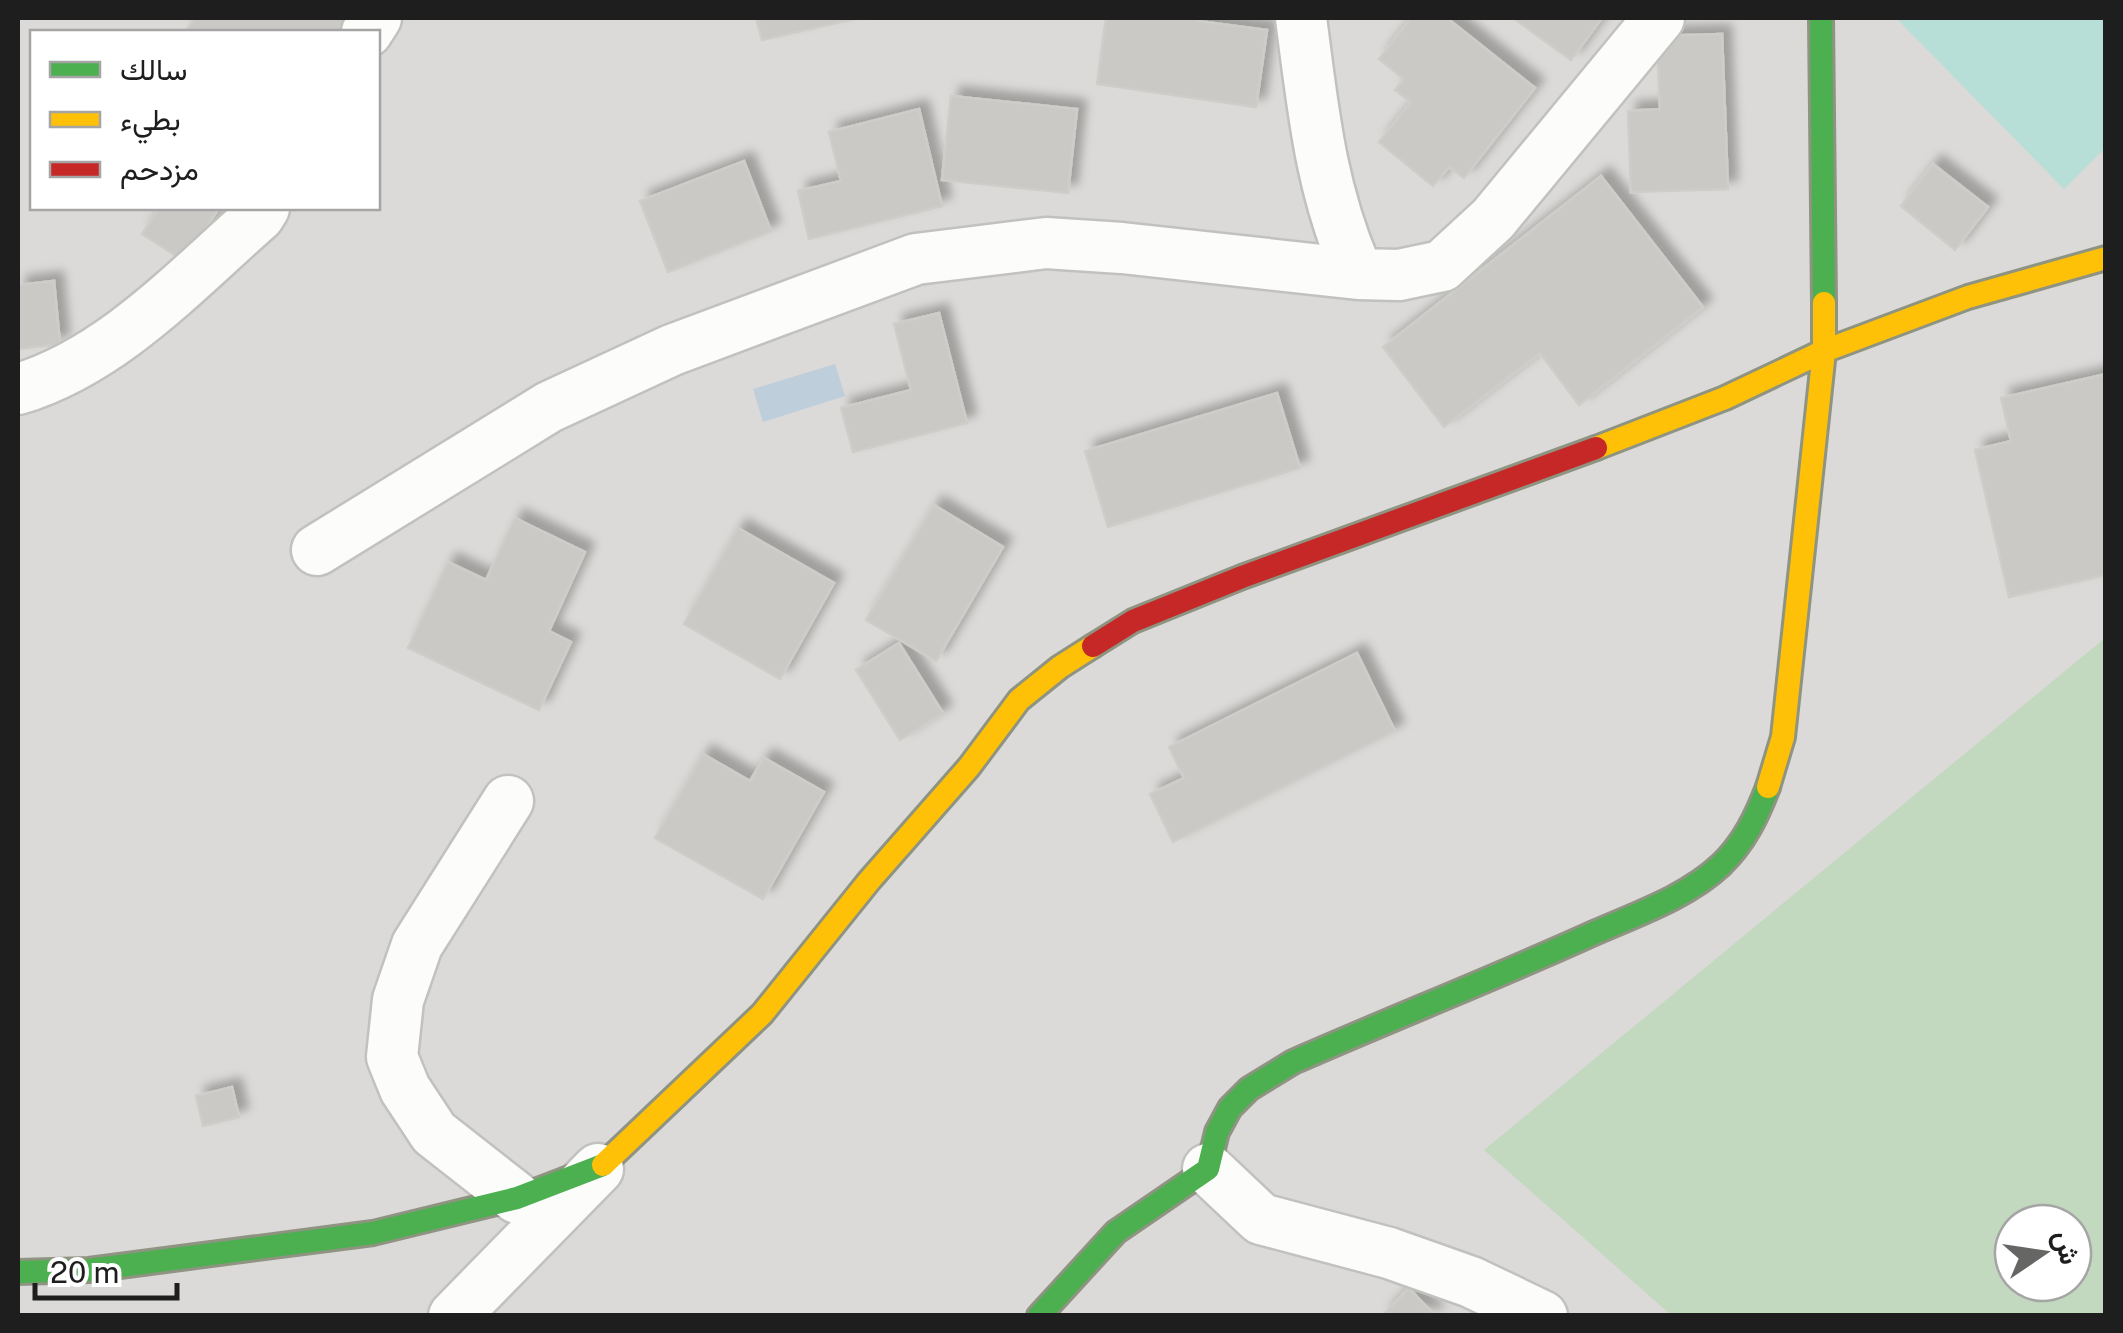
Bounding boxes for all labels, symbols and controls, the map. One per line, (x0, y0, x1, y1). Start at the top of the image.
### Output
legend (30, 30, 380, 210)
text: سالك (120, 51, 187, 87)
text: بطيء (120, 101, 181, 144)
text: مزدحم (120, 151, 199, 189)
north arrow (1993, 1203, 2093, 1303)
text: ش (2047, 1227, 2088, 1268)
scale bar (35, 1238, 178, 1300)
text: 20 m (50, 1254, 119, 1290)

